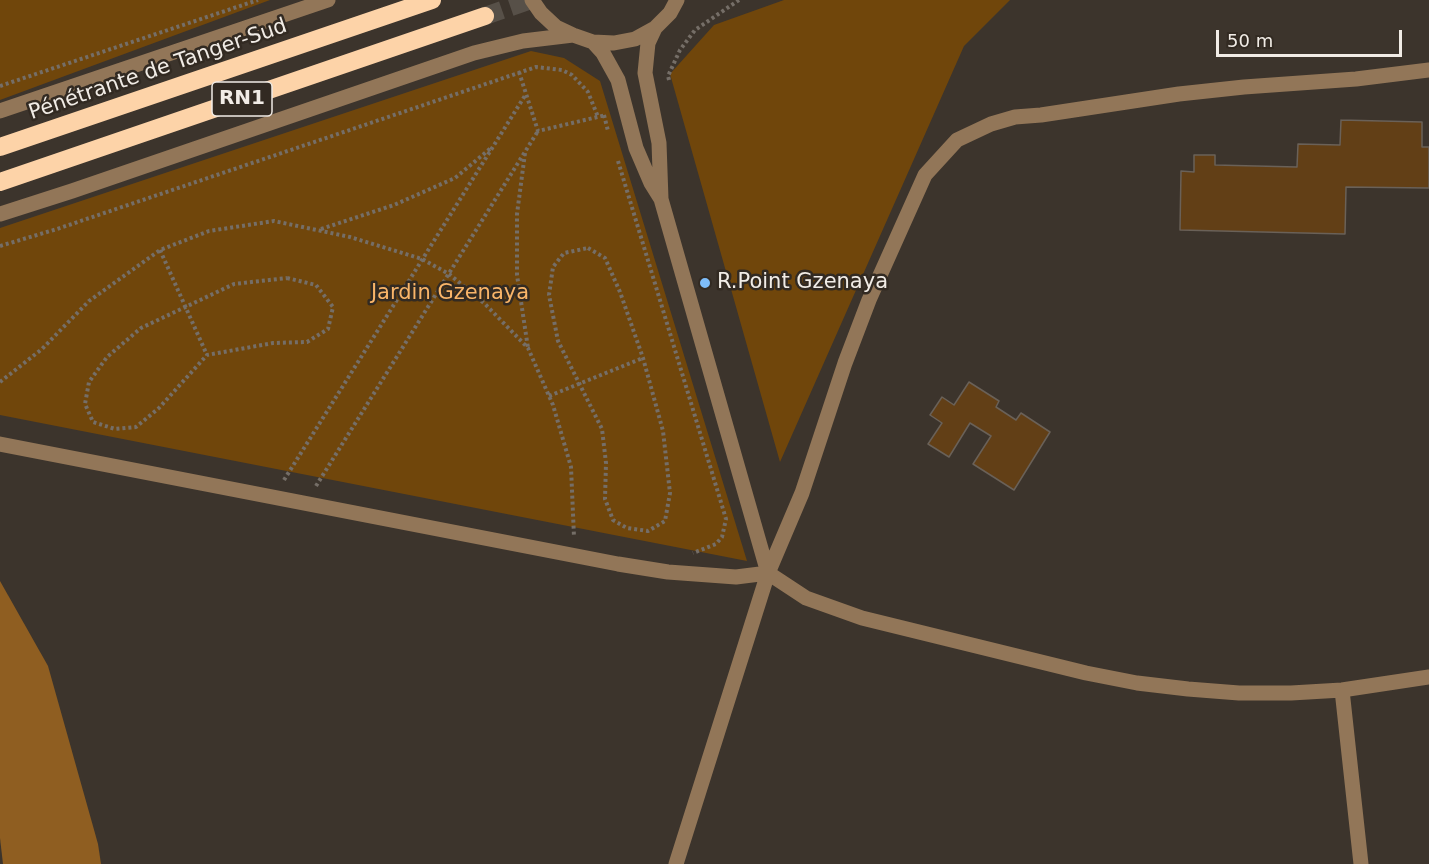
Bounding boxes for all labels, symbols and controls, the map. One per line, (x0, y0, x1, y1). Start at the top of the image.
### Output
street label: Pénétrante de Tanger-Sud (26, 14, 290, 126)
scale bar (1219, 18, 1405, 56)
text: 50 m (1227, 30, 1273, 51)
road number: RN1 (212, 82, 272, 116)
place label: R.Point Gzenaya (717, 270, 888, 296)
marker: R.Point Gzenaya (698, 276, 712, 290)
park label: Jardin Gzenaya (371, 281, 529, 307)

